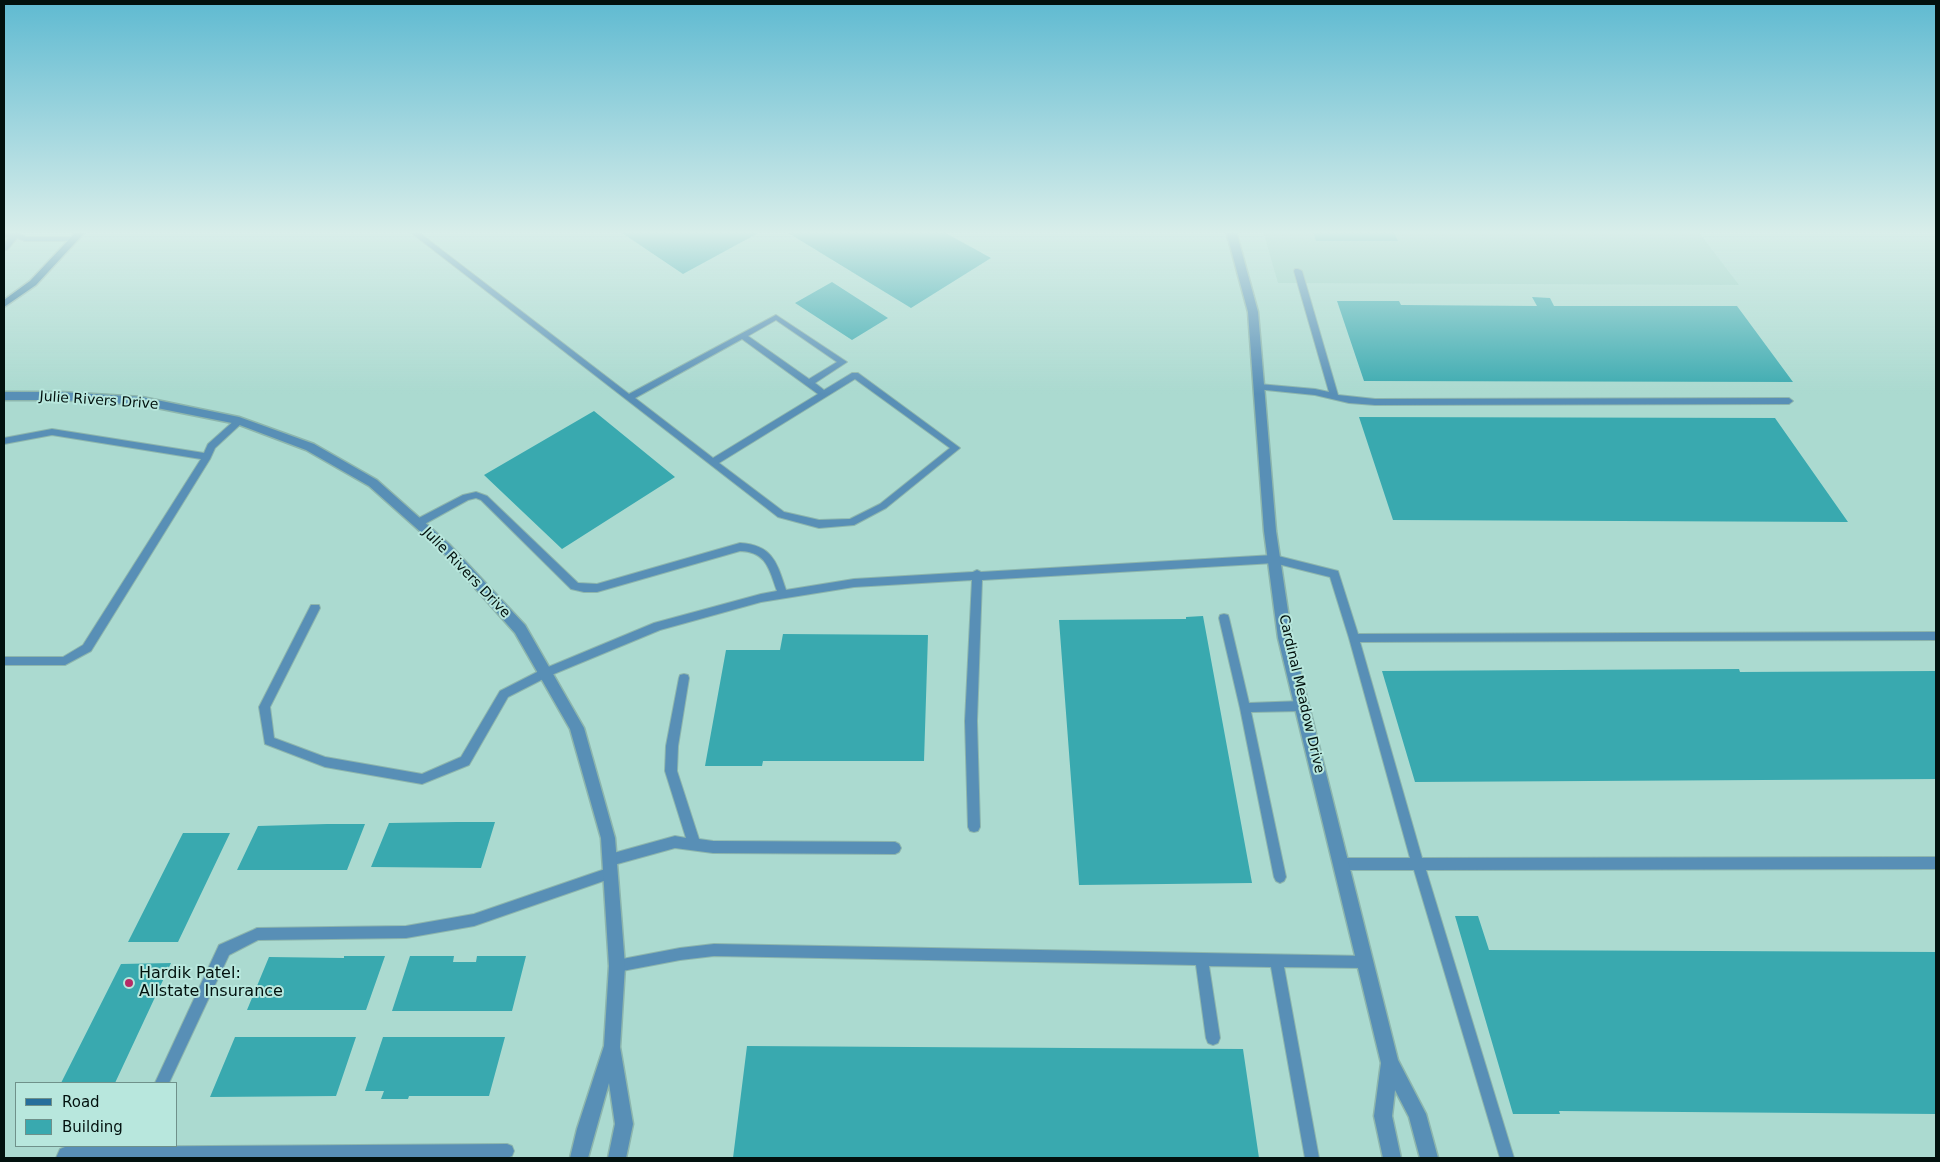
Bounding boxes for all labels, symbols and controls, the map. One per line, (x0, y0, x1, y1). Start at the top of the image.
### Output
street label: Julie Rivers Drive (39, 388, 159, 414)
street label: Julie Rivers Drive (419, 524, 513, 622)
street label: Cardinal Meadow Drive (1275, 613, 1327, 775)
place label: Hardik Patel: Allstate Insurance (139, 964, 283, 1002)
marker: Hardik Patel: Allstate Insurance (123, 977, 135, 989)
legend (15, 1082, 178, 1147)
text: Road (62, 1093, 100, 1111)
text: Building (62, 1118, 123, 1136)

